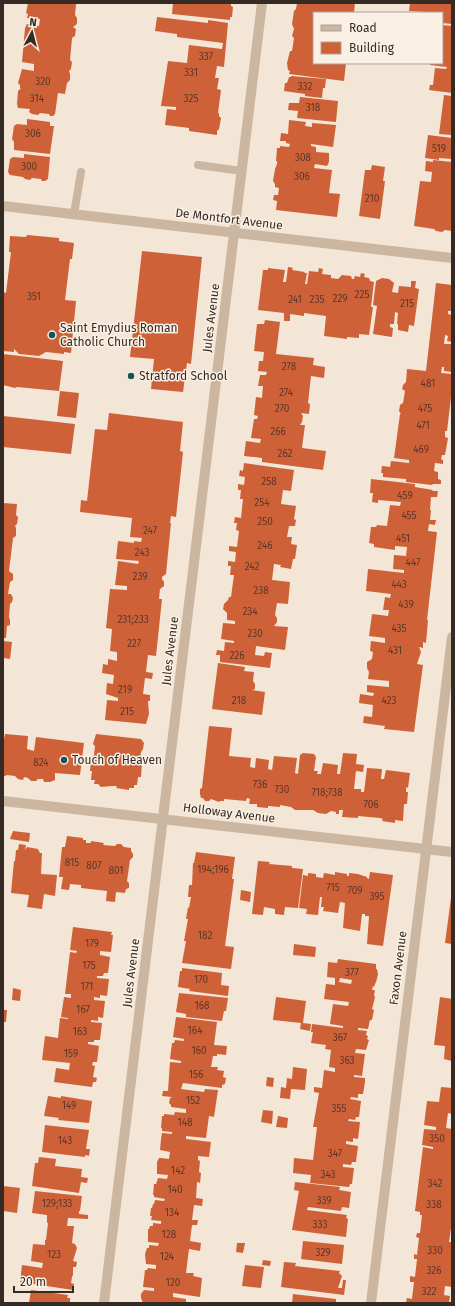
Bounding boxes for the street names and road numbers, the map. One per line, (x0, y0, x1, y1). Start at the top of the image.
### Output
street label: De Montfort Avenue (175, 205, 283, 233)
street label: Jules Avenue (200, 283, 222, 353)
street label: Jules Avenue (159, 616, 181, 686)
street label: Holloway Avenue (182, 800, 276, 826)
street label: Faxon Avenue (387, 930, 409, 1006)
street label: Jules Avenue (120, 938, 142, 1008)

